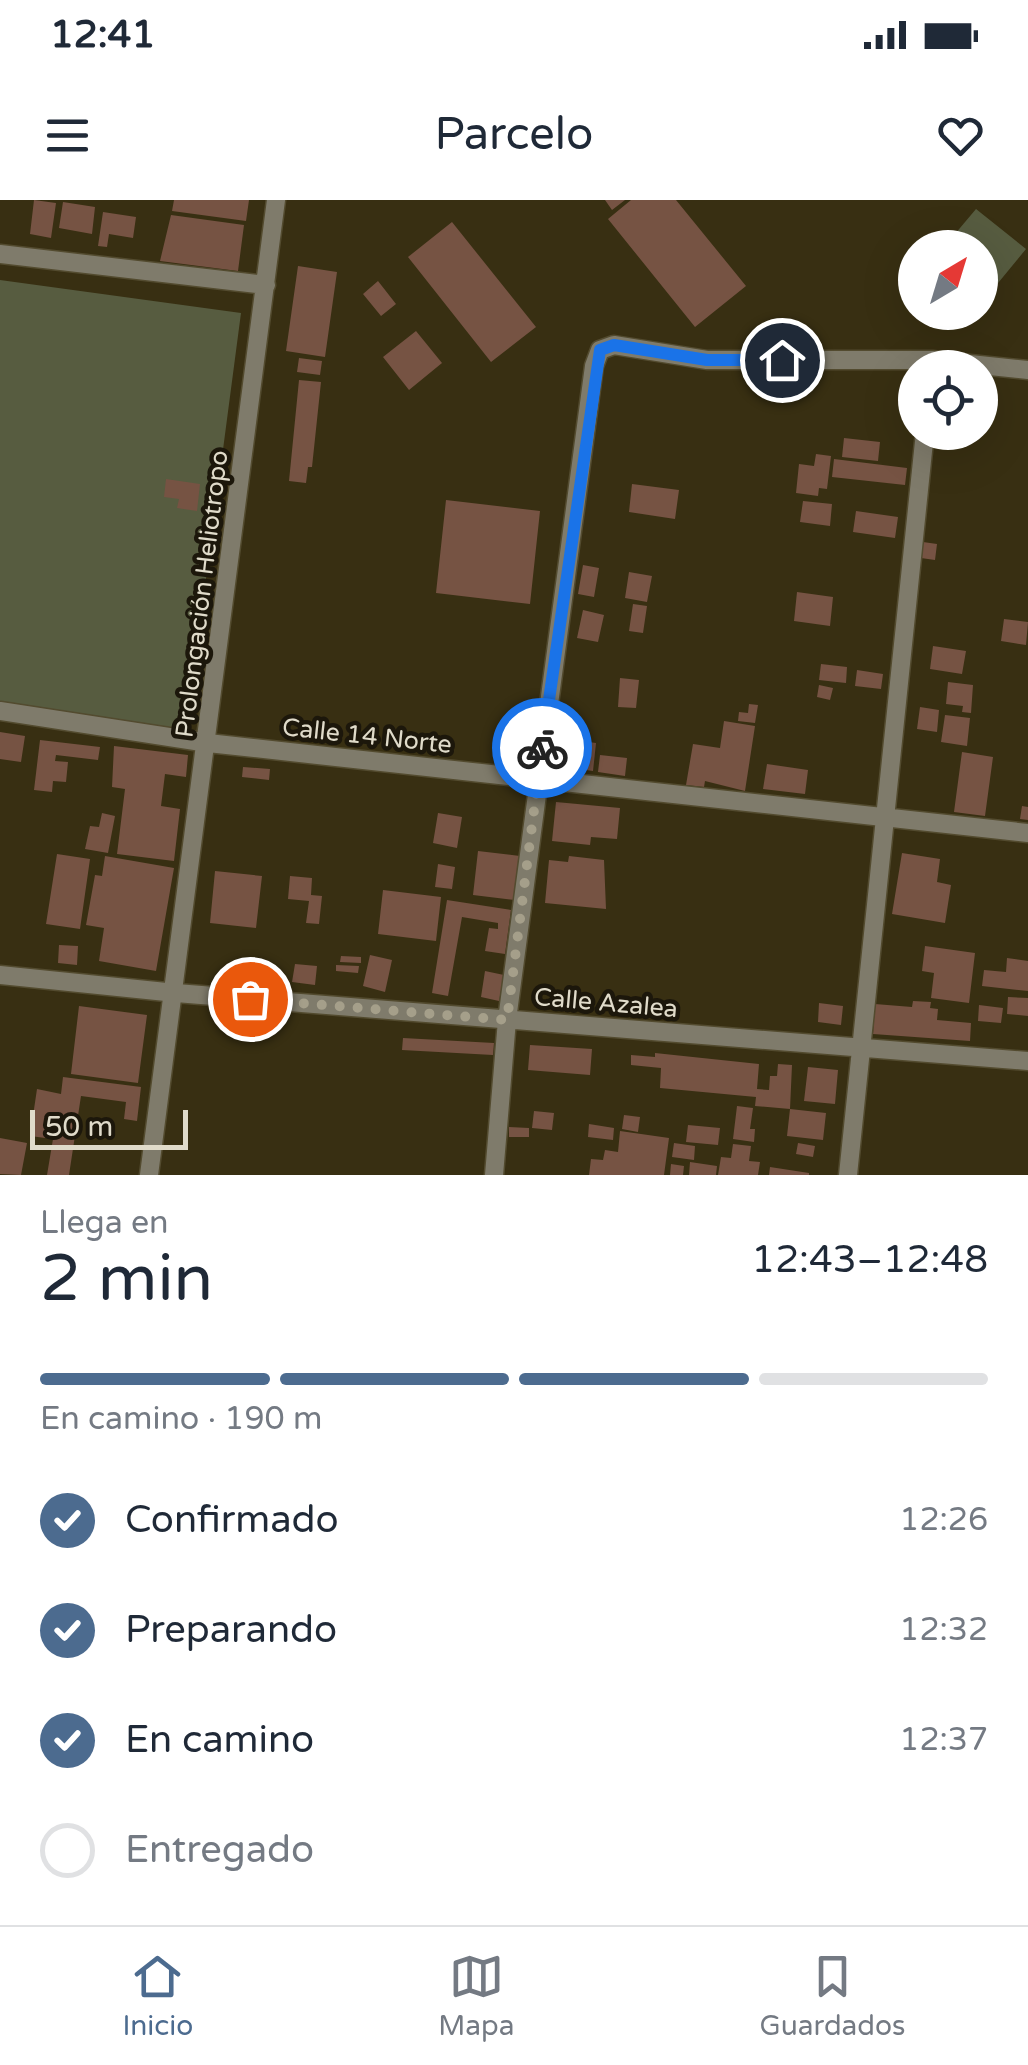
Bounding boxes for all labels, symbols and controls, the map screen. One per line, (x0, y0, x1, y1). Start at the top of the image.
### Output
text: 12:41 (50, 12, 155, 58)
icon: menu (40, 108, 95, 163)
text: Parcelo (435, 108, 593, 162)
icon: heart (933, 108, 988, 163)
north arrow (898, 230, 998, 330)
map controls (898, 230, 998, 450)
pin (740, 318, 825, 403)
icon: home (755, 333, 810, 388)
button: locate (898, 350, 998, 450)
street label: Prolongación Heliotropo (169, 449, 235, 739)
courier (492, 698, 592, 798)
street label: Calle 14 Norte (281, 712, 453, 760)
icon: bike (515, 721, 570, 776)
pin (208, 957, 293, 1042)
icon: bag (223, 972, 278, 1027)
street label: Calle Azalea (533, 982, 679, 1024)
scale bar (30, 1105, 188, 1150)
text: 50 m (45, 1110, 113, 1144)
text: Llega en (40, 1204, 169, 1242)
text: 12:43–12:48 (751, 1237, 988, 1283)
text: 2 min (40, 1240, 213, 1319)
text: En camino · 190 m (40, 1400, 322, 1438)
icon: check (40, 1493, 95, 1548)
text: Confirmado (125, 1497, 339, 1543)
text: 12:26 (899, 1501, 988, 1539)
icon: check (40, 1603, 95, 1658)
text: Preparando (125, 1607, 337, 1653)
text: 12:32 (899, 1611, 988, 1649)
icon: check (40, 1713, 95, 1768)
text: En camino (125, 1717, 314, 1763)
text: 12:37 (899, 1721, 988, 1759)
text: Entregado (125, 1827, 314, 1873)
tab: Inicio (123, 1949, 193, 2043)
tab: Mapa (438, 1949, 515, 2043)
tab: Guardados (760, 1949, 905, 2043)

